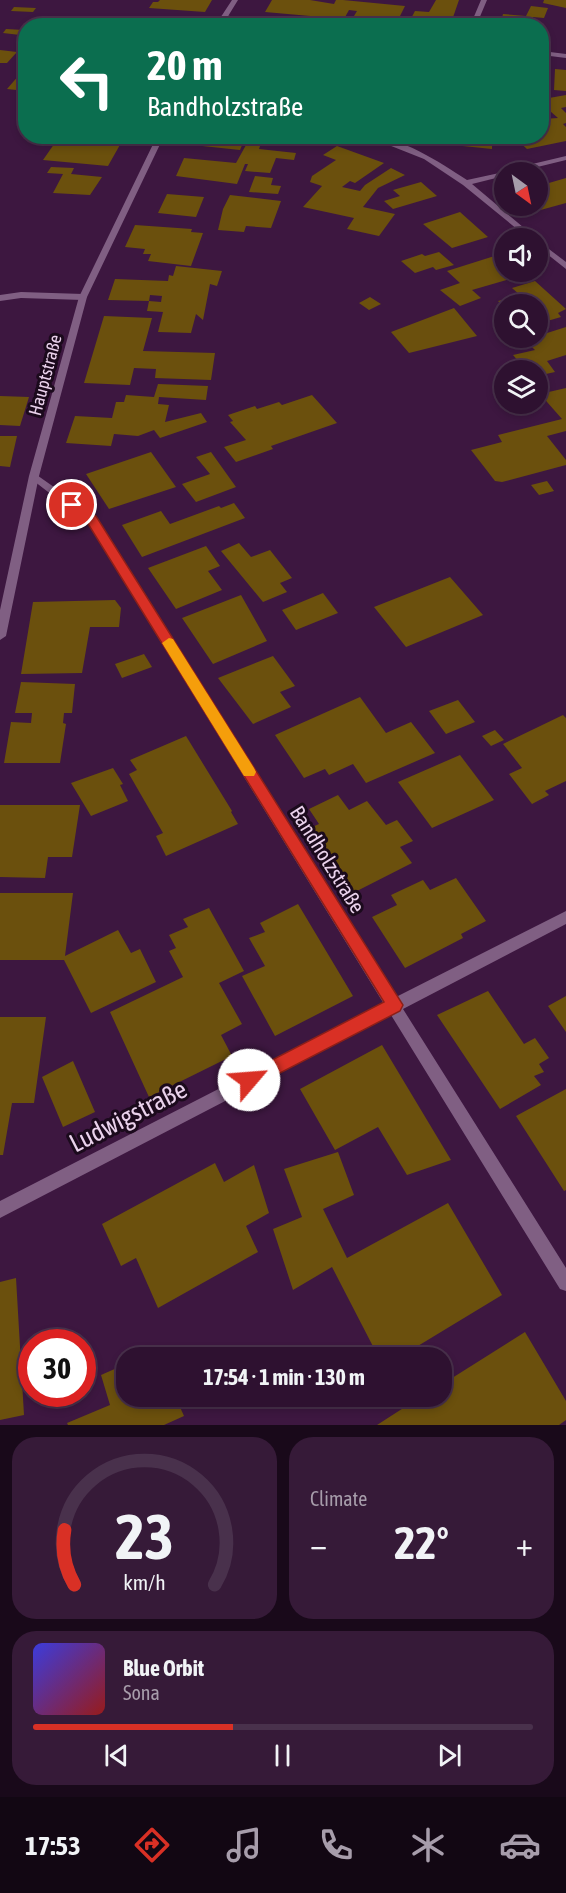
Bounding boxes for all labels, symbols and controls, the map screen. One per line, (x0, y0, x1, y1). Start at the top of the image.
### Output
text: 20 m (147, 41, 222, 89)
icon: left (48, 42, 126, 120)
text: Bandholzstraße (147, 91, 303, 122)
north arrow (494, 162, 548, 216)
map controls (494, 162, 548, 414)
button: sound (494, 228, 548, 282)
button: search (494, 294, 548, 348)
street label: Hauptstraße (24, 332, 66, 418)
button: layers (494, 360, 548, 414)
pin (46, 479, 97, 530)
icon: arrive (55, 488, 88, 521)
street label: Bandholzstraße (286, 801, 370, 917)
position arrow (217, 1048, 281, 1112)
street label: Ludwigstraße (64, 1074, 192, 1158)
speed limit sign: 30 (18, 1329, 96, 1407)
text: 17:54 · 1 min · 130 m (203, 1364, 365, 1390)
text: Climate (310, 1487, 367, 1510)
text: 23 (115, 1501, 174, 1572)
text: 22° (394, 1517, 449, 1569)
text: − (310, 1525, 327, 1563)
text: + (516, 1525, 533, 1563)
text: km/h (123, 1570, 166, 1595)
text: Blue Orbit (123, 1655, 204, 1681)
text: Sona (123, 1681, 160, 1704)
icon: previous (100, 1739, 133, 1772)
icon: pause (266, 1739, 299, 1772)
icon: next (433, 1739, 466, 1772)
icon: directions (131, 1824, 173, 1866)
icon: music (223, 1824, 265, 1866)
icon: phone (315, 1824, 357, 1866)
icon: climate (407, 1824, 449, 1866)
icon: car (499, 1824, 541, 1866)
text: 17:53 (25, 1830, 81, 1861)

